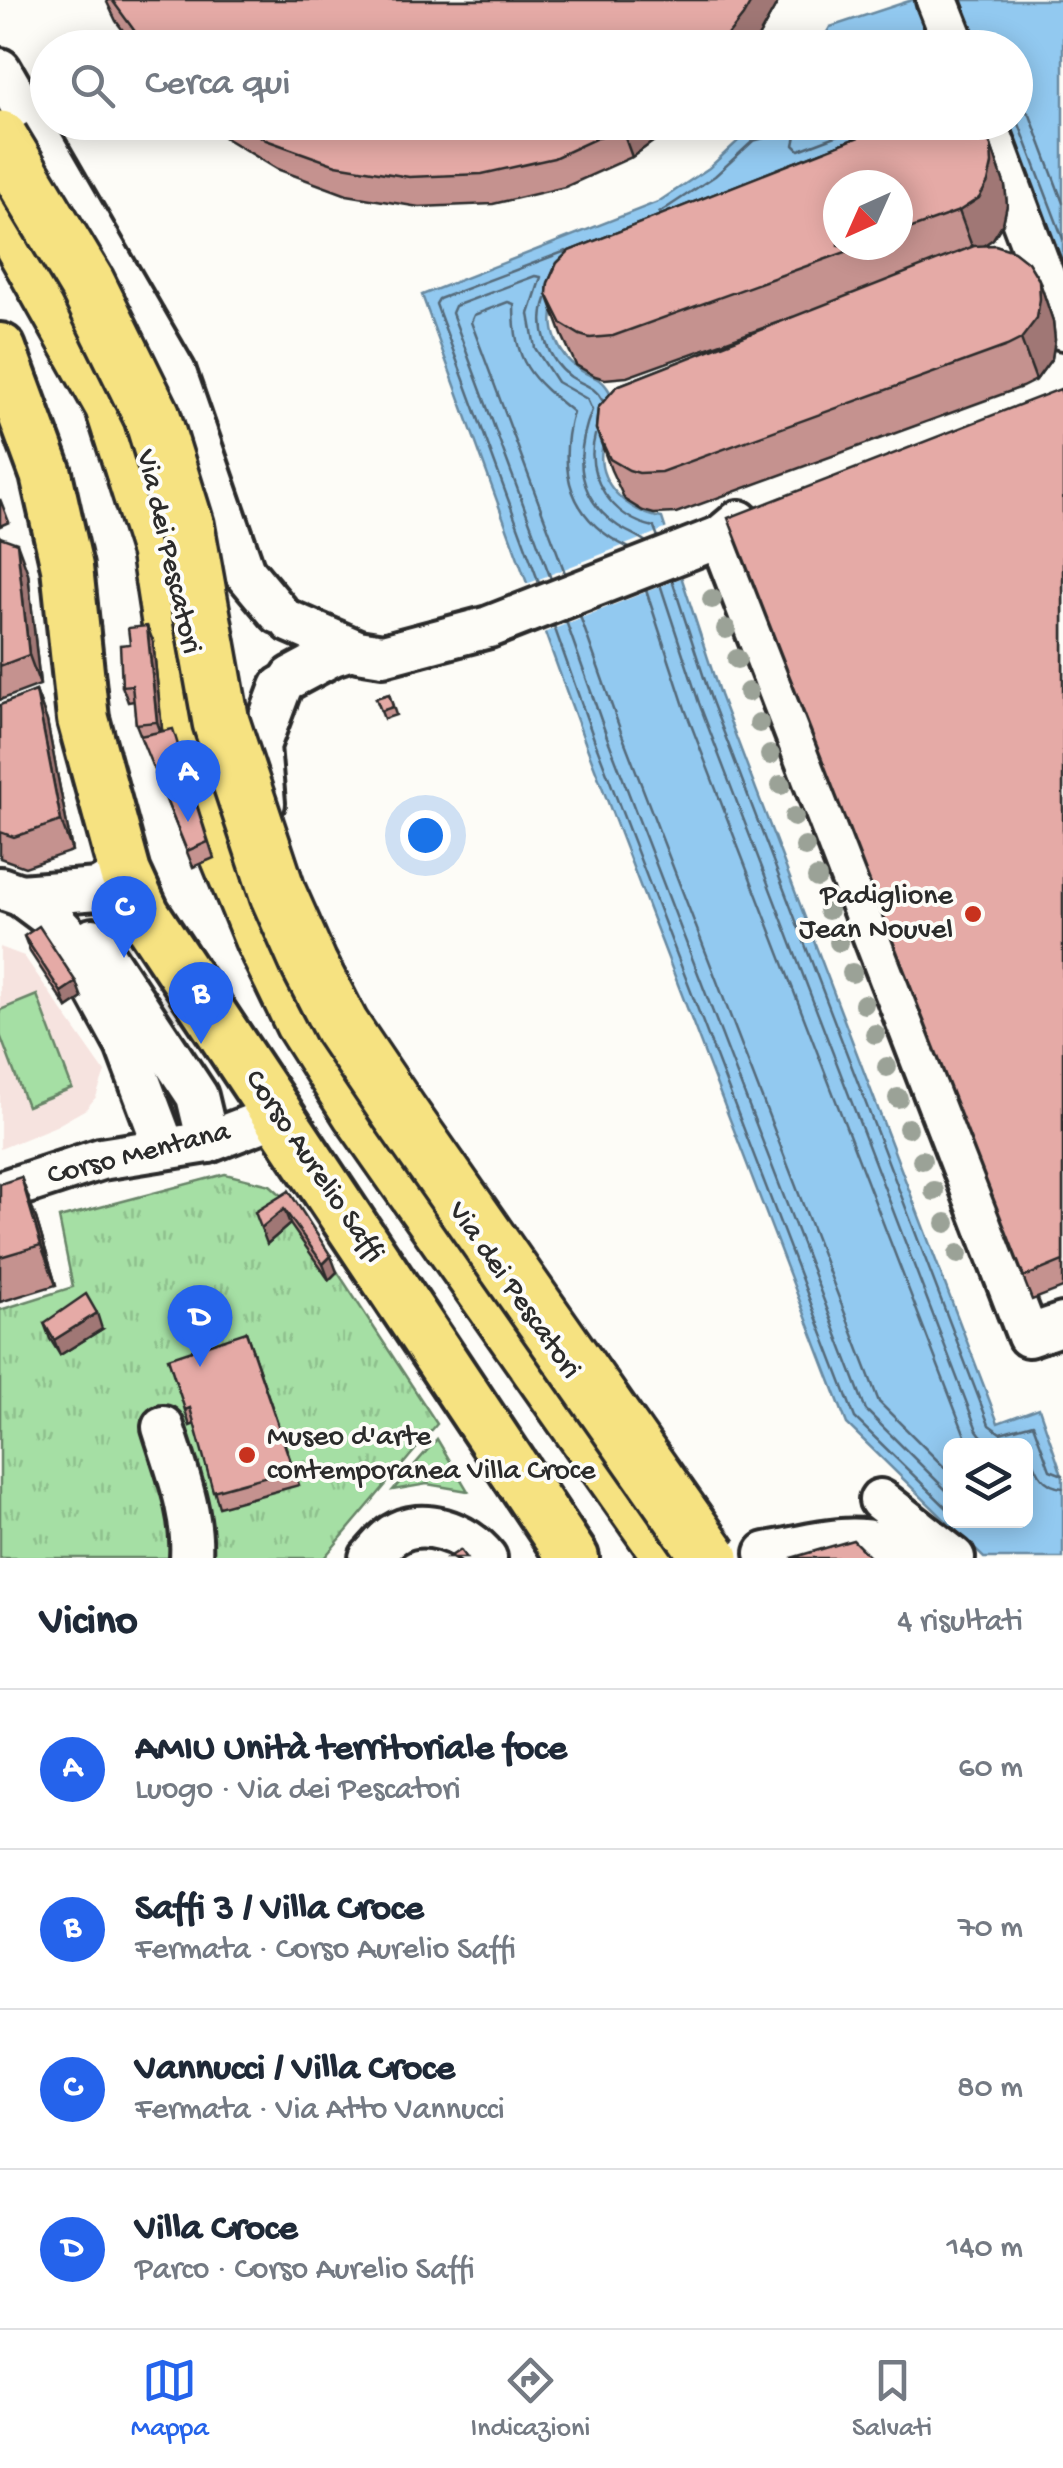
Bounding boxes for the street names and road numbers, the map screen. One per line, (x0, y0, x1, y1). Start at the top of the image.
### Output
street label: Via dei Pescatori (126, 446, 208, 658)
street label: Corso Aurelio Saffi (236, 1064, 390, 1270)
street label: Corso Mentana (44, 1115, 235, 1195)
street label: Via dei Pescatori (438, 1195, 587, 1386)

